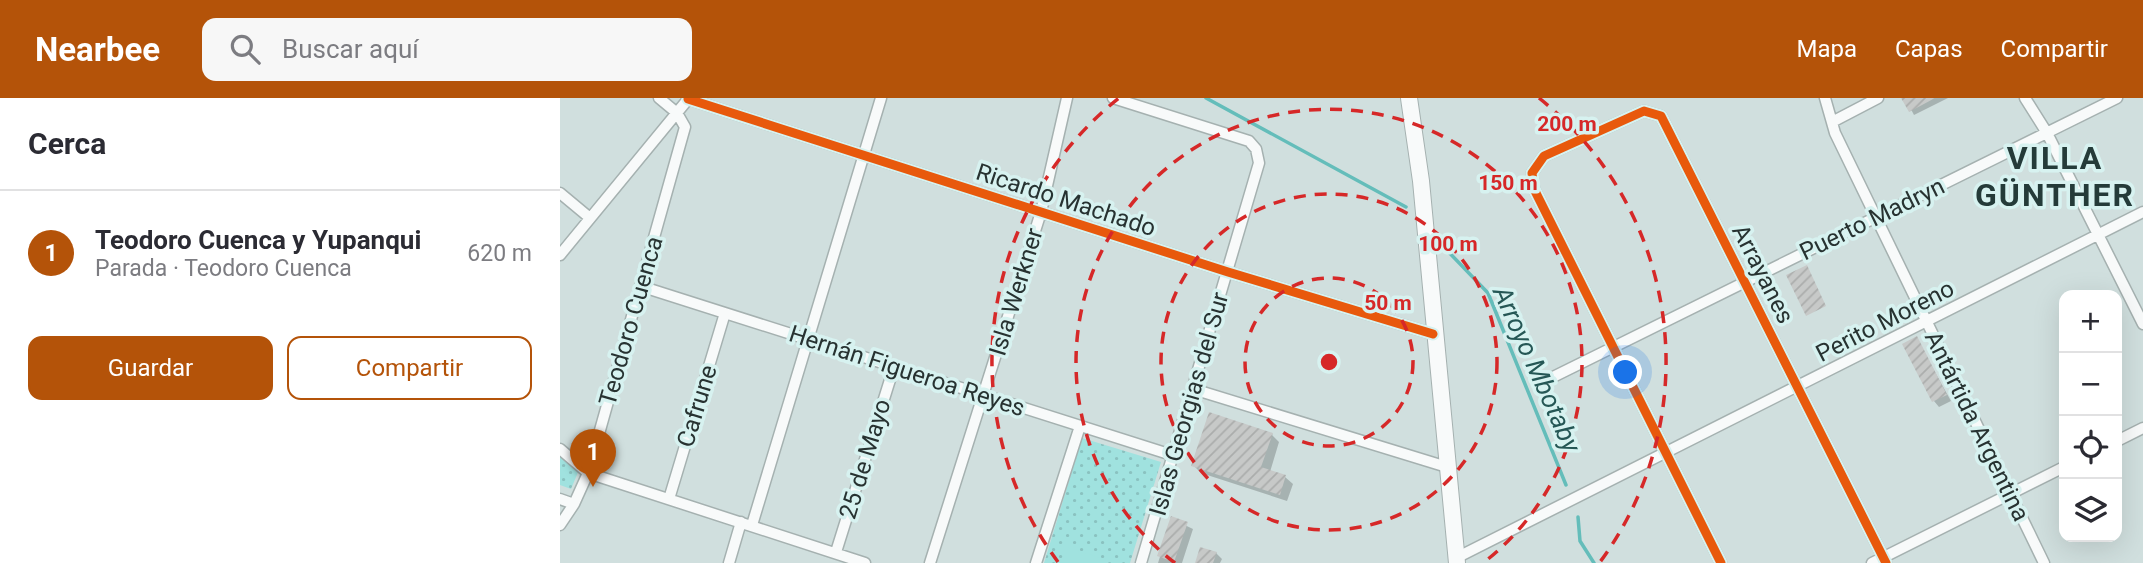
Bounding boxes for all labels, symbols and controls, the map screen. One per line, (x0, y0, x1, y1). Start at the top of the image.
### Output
search box (202, 18, 692, 81)
text: Nearbee (35, 30, 160, 69)
icon: search (226, 30, 264, 68)
text: Buscar aquí (282, 34, 419, 64)
text: Mapa (1796, 35, 1857, 63)
text: Capas (1895, 35, 1963, 63)
text: Compartir (2001, 35, 2108, 63)
text: 200 m (1537, 112, 1597, 136)
text: Cerca (28, 126, 106, 161)
district label: VILLA GÜNTHER (1975, 139, 2135, 214)
street label: Ricardo Machado (973, 158, 1159, 242)
text: 150 m (1478, 171, 1538, 195)
street label: Puerto Madryn (1795, 172, 1949, 266)
street label: Arrayanes (1726, 220, 1800, 328)
text: Teodoro Cuenca y Yupanqui (95, 225, 421, 255)
street label: Isla Werkner (983, 225, 1049, 359)
text: 100 m (1418, 232, 1478, 256)
street label: Teodoro Cuenca (593, 233, 669, 409)
text: 1 (44, 240, 58, 267)
text: 620 m (467, 240, 532, 267)
text: Parada · Teodoro Cuenca (95, 255, 352, 282)
street label: Perito Moreno (1811, 274, 1959, 368)
water label: Arroyo Mbotaby (1486, 280, 1587, 458)
street label: Islas Georgias del Sur (1144, 289, 1234, 519)
map controls (2059, 290, 2122, 542)
button: + (2059, 290, 2122, 353)
text: 50 m (1364, 291, 1412, 315)
street label: Hernán Figueroa Reyes (786, 320, 1028, 422)
street label: Antártida Argentina (1919, 326, 2035, 526)
button: Guardar (28, 336, 273, 400)
button: Compartir (287, 336, 532, 400)
centre of rings (1317, 350, 1341, 374)
button: − (2059, 353, 2122, 416)
your location (1608, 355, 1642, 389)
street label: Cafrune (671, 362, 723, 450)
street label: 25 de Mayo (834, 396, 896, 522)
button: locate (2059, 416, 2122, 479)
pin: 1 (570, 429, 616, 487)
button: layers (2059, 479, 2122, 542)

